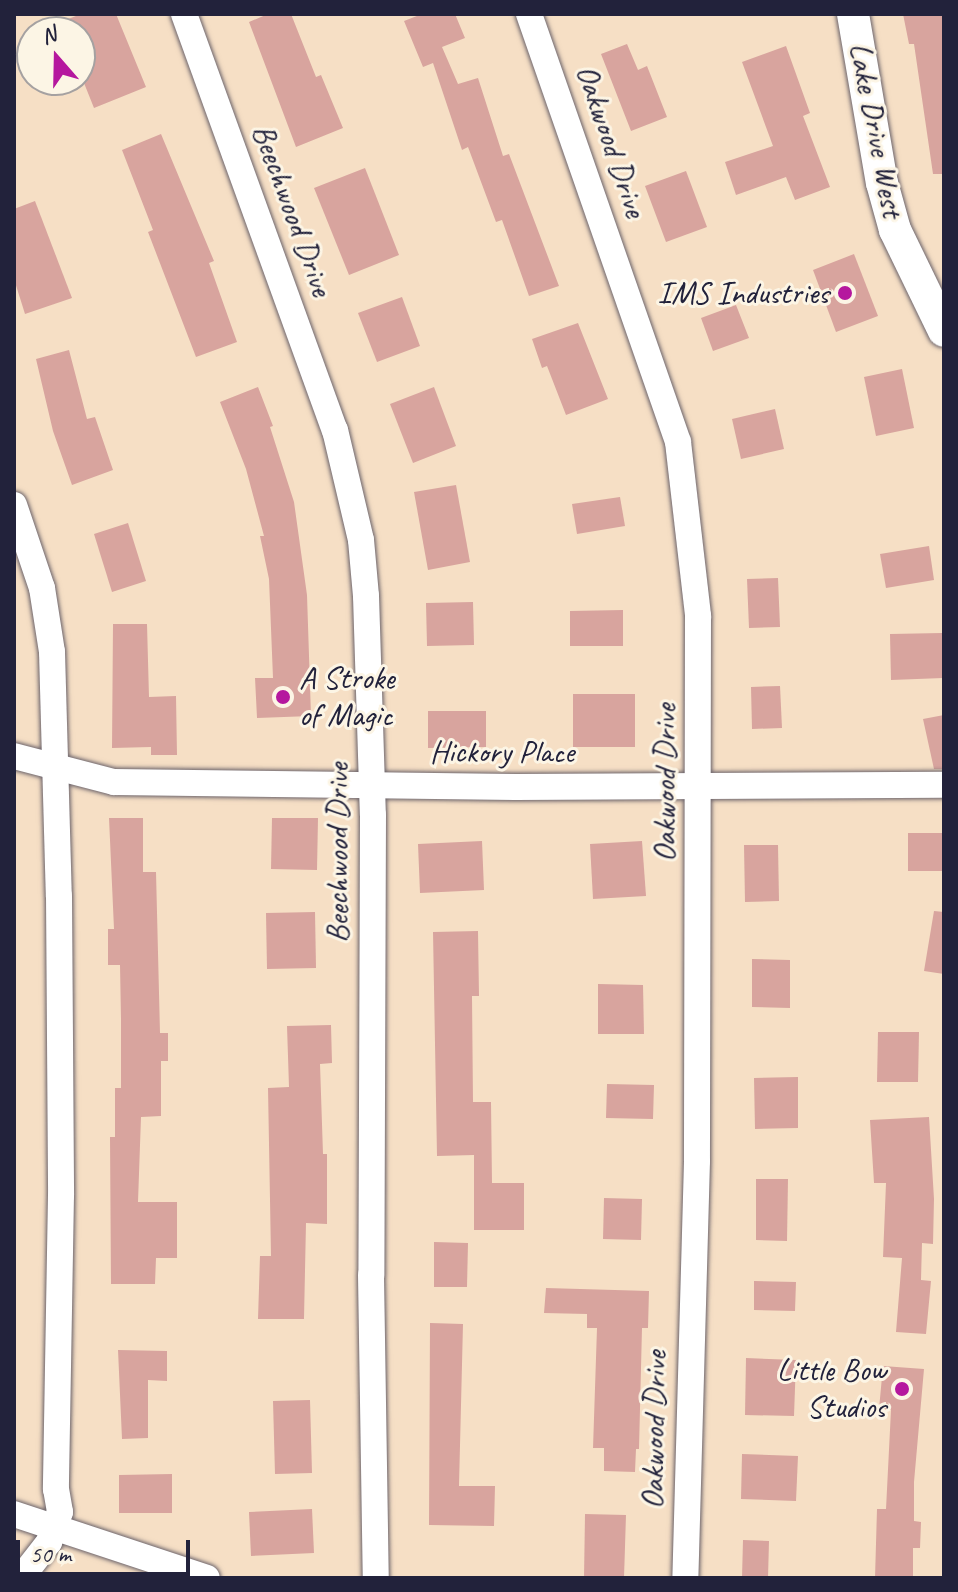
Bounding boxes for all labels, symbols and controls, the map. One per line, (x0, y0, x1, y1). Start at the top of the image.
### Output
north arrow (16, 16, 96, 96)
text: N (37, 20, 60, 51)
street label: Lake Drive West (840, 39, 912, 221)
street label: Oakwood Drive (567, 60, 655, 222)
street label: Beechwood Drive (243, 119, 341, 301)
place label: IMS Industries (658, 274, 829, 312)
marker: IMS Industries (836, 284, 854, 302)
place label: A Stroke of Magic (299, 660, 394, 735)
marker: A Stroke of Magic (274, 688, 292, 706)
street label: Oakwood Drive (646, 704, 684, 862)
street label: Hickory Place (429, 733, 575, 771)
street label: Beechwood Drive (319, 763, 357, 943)
street label: Oakwood Drive (633, 1350, 675, 1510)
place label: Little Bow Studios (777, 1352, 886, 1427)
marker: Little Bow Studios (893, 1380, 911, 1398)
scale bar (20, 1524, 194, 1574)
text: 50 m (30, 1539, 71, 1569)

